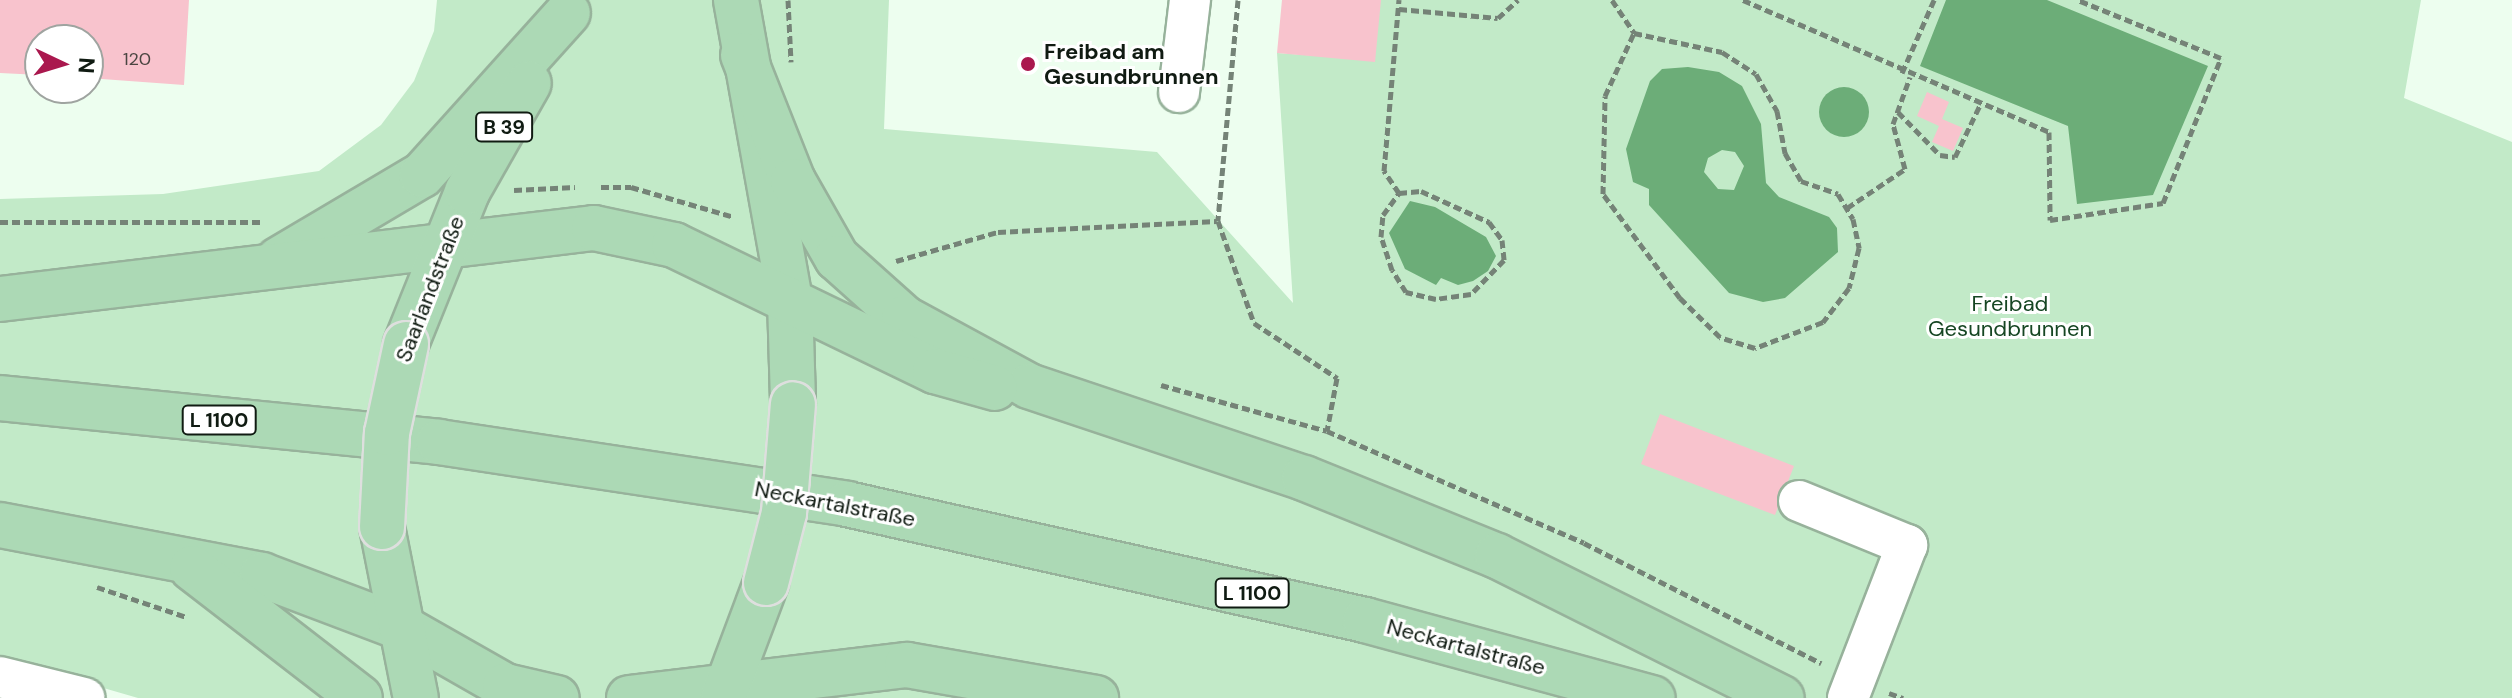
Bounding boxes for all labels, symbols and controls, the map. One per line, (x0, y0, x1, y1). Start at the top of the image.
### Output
north arrow (24, 24, 104, 104)
place label: Freibad am Gesundbrunnen (1044, 38, 1219, 90)
house number: 120 (123, 48, 151, 70)
marker: Freibad am Gesundbrunnen (1019, 55, 1037, 73)
text: N (71, 57, 101, 75)
road number: B 39 (474, 111, 534, 143)
street label: Saarlandstraße (390, 212, 470, 366)
park label: Freibad Gesundbrunnen (1928, 290, 2092, 342)
road number: L 1100 (181, 404, 257, 436)
street label: Neckartalstraße (753, 476, 917, 532)
road number: L 1100 (1214, 577, 1290, 609)
street label: Neckartalstraße (1384, 613, 1548, 681)

